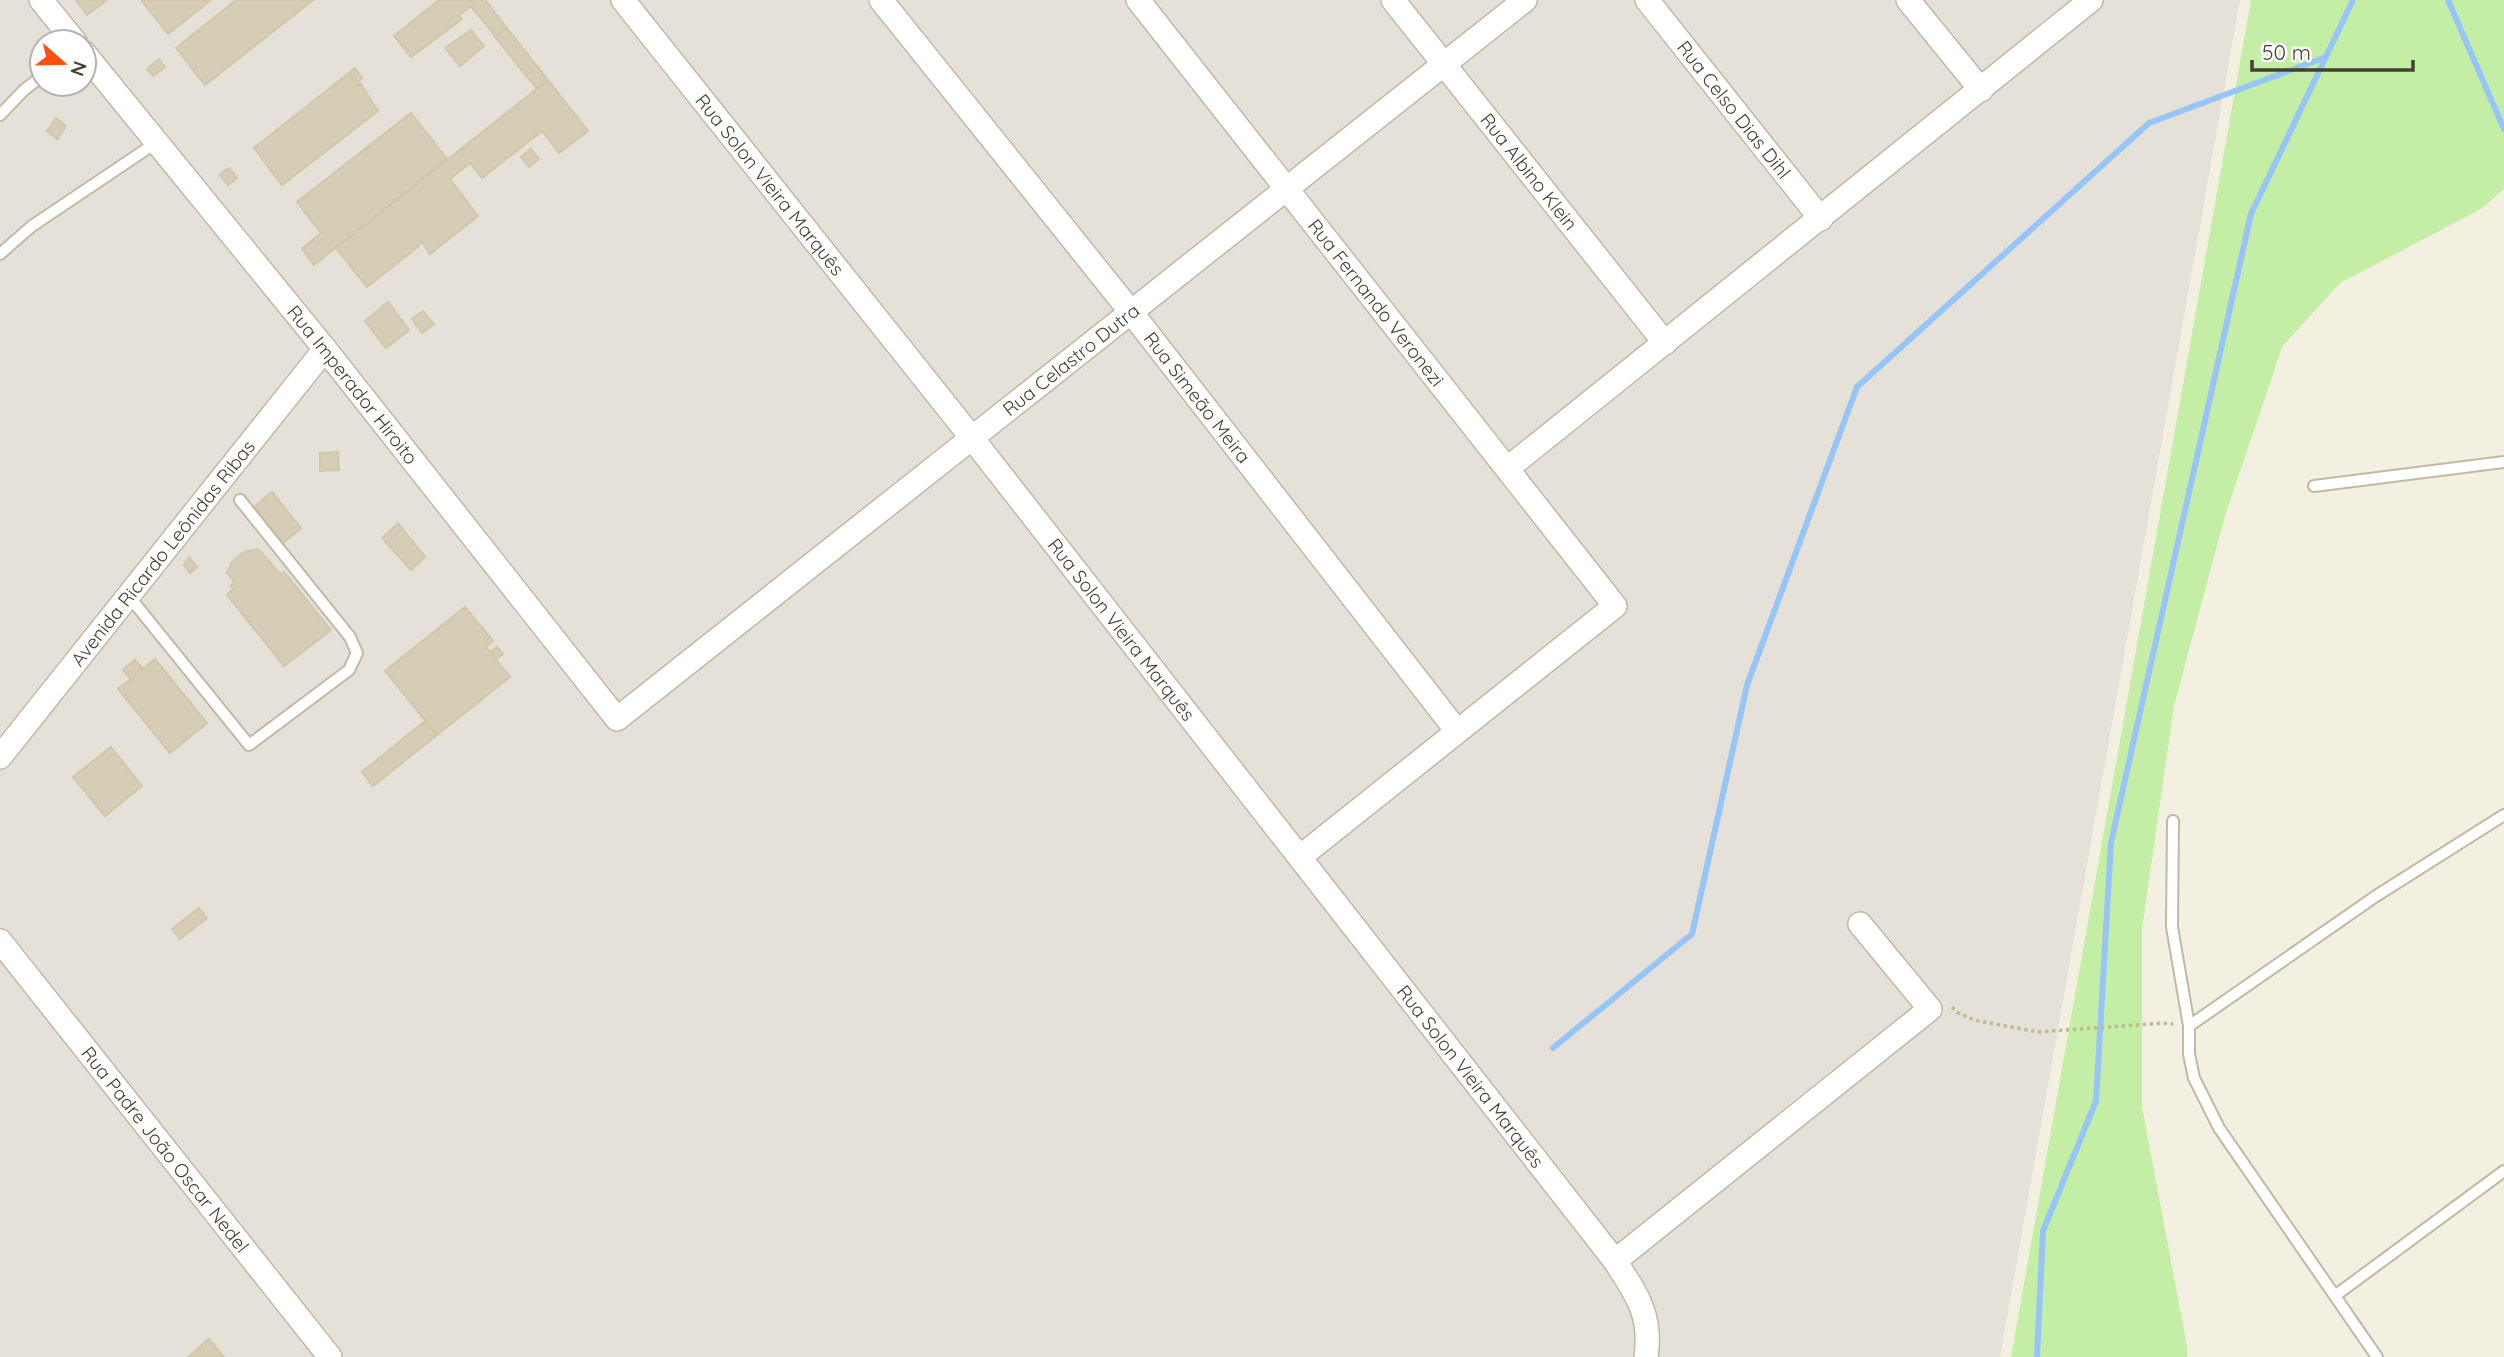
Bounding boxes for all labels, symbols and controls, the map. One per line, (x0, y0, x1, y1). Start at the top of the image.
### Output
north arrow (28, 28, 98, 98)
scale bar (2252, 28, 2413, 72)
street label: Rua Celso Dias Dihl (1672, 36, 1796, 183)
text: 50 m (2262, 39, 2311, 65)
text: N (65, 58, 93, 79)
street label: Rua Solon Vieira Marquês (690, 89, 850, 280)
street label: Rua Albino Klein (1475, 108, 1583, 235)
street label: Rua Fernando Veronezi (1303, 214, 1449, 391)
street label: Rua Celastro Dutra (998, 298, 1144, 421)
street label: Rua Imperador Hiroito (282, 300, 423, 469)
street label: Rua Simeão Meira (1139, 327, 1256, 468)
street label: Avenida Ricardo Leônidas Ribas (65, 435, 260, 671)
street label: Rua Solon Vieira Marquês (1043, 533, 1201, 726)
street label: Rua Solon Vieira Marquês (1392, 980, 1550, 1173)
street label: Rua Padre João Oscar Nedel (76, 1042, 254, 1257)

